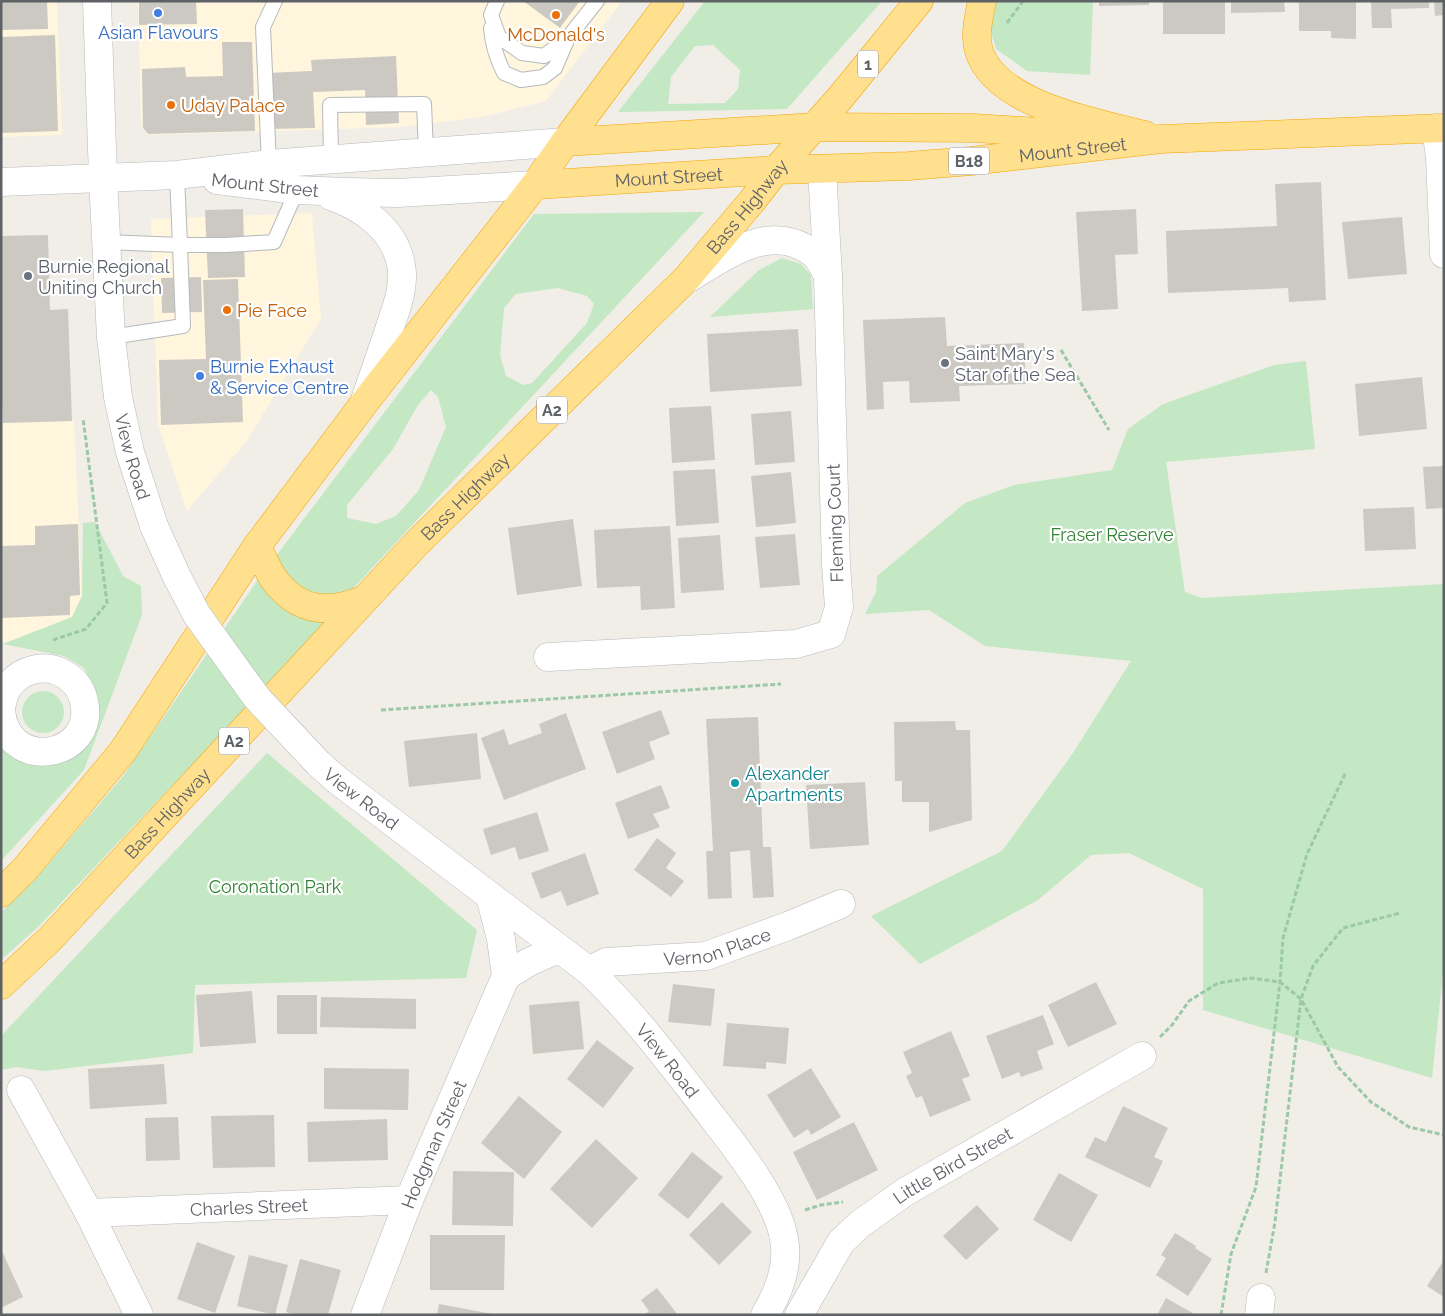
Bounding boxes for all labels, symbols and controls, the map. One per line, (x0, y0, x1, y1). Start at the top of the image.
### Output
marker: Asian Flavours (152, 7, 164, 19)
marker: McDonald's (550, 9, 562, 21)
place label: Asian Flavours (98, 22, 218, 43)
place label: McDonald's (507, 24, 605, 45)
road number: 1 (858, 51, 878, 78)
place label: Uday Palace (181, 95, 285, 116)
marker: Uday Palace (165, 99, 177, 111)
street label: Mount Street (1018, 133, 1127, 166)
road number: B18 (949, 148, 989, 175)
street label: Bass Highway (702, 154, 792, 258)
street label: Mount Street (614, 163, 723, 191)
street label: Mount Street (210, 169, 320, 201)
place label: Burnie Regional Uniting Church (38, 256, 170, 298)
marker: Burnie Regional Uniting Church (22, 270, 34, 282)
place label: Pie Face (237, 300, 307, 321)
marker: Pie Face (221, 304, 233, 316)
place label: Saint Mary's Star of the Sea (955, 343, 1076, 385)
place label: Burnie Exhaust & Service Centre (210, 356, 349, 398)
marker: Saint Mary's Star of the Sea (939, 357, 951, 369)
marker: Burnie Exhaust & Service Centre (194, 370, 206, 382)
road number: A2 (537, 396, 567, 424)
street label: View Road (111, 411, 155, 502)
street label: Bass Highway (416, 448, 514, 544)
street label: Fleming Court (822, 463, 848, 583)
park label: Fraser Reserve (1050, 524, 1174, 545)
road number: A2 (219, 728, 249, 754)
street label: Bass Highway (120, 763, 214, 863)
street label: View Road (320, 763, 403, 834)
place label: Alexander Apartments (745, 763, 843, 805)
marker: Alexander Apartments (729, 777, 741, 789)
park label: Coronation Park (209, 876, 342, 897)
street label: Vernon Place (663, 923, 774, 969)
street label: View Road (632, 1019, 704, 1101)
street label: Hodgman Street (396, 1077, 470, 1211)
street label: Little Bird Street (889, 1122, 1016, 1208)
street label: Charles Street (190, 1194, 308, 1219)

